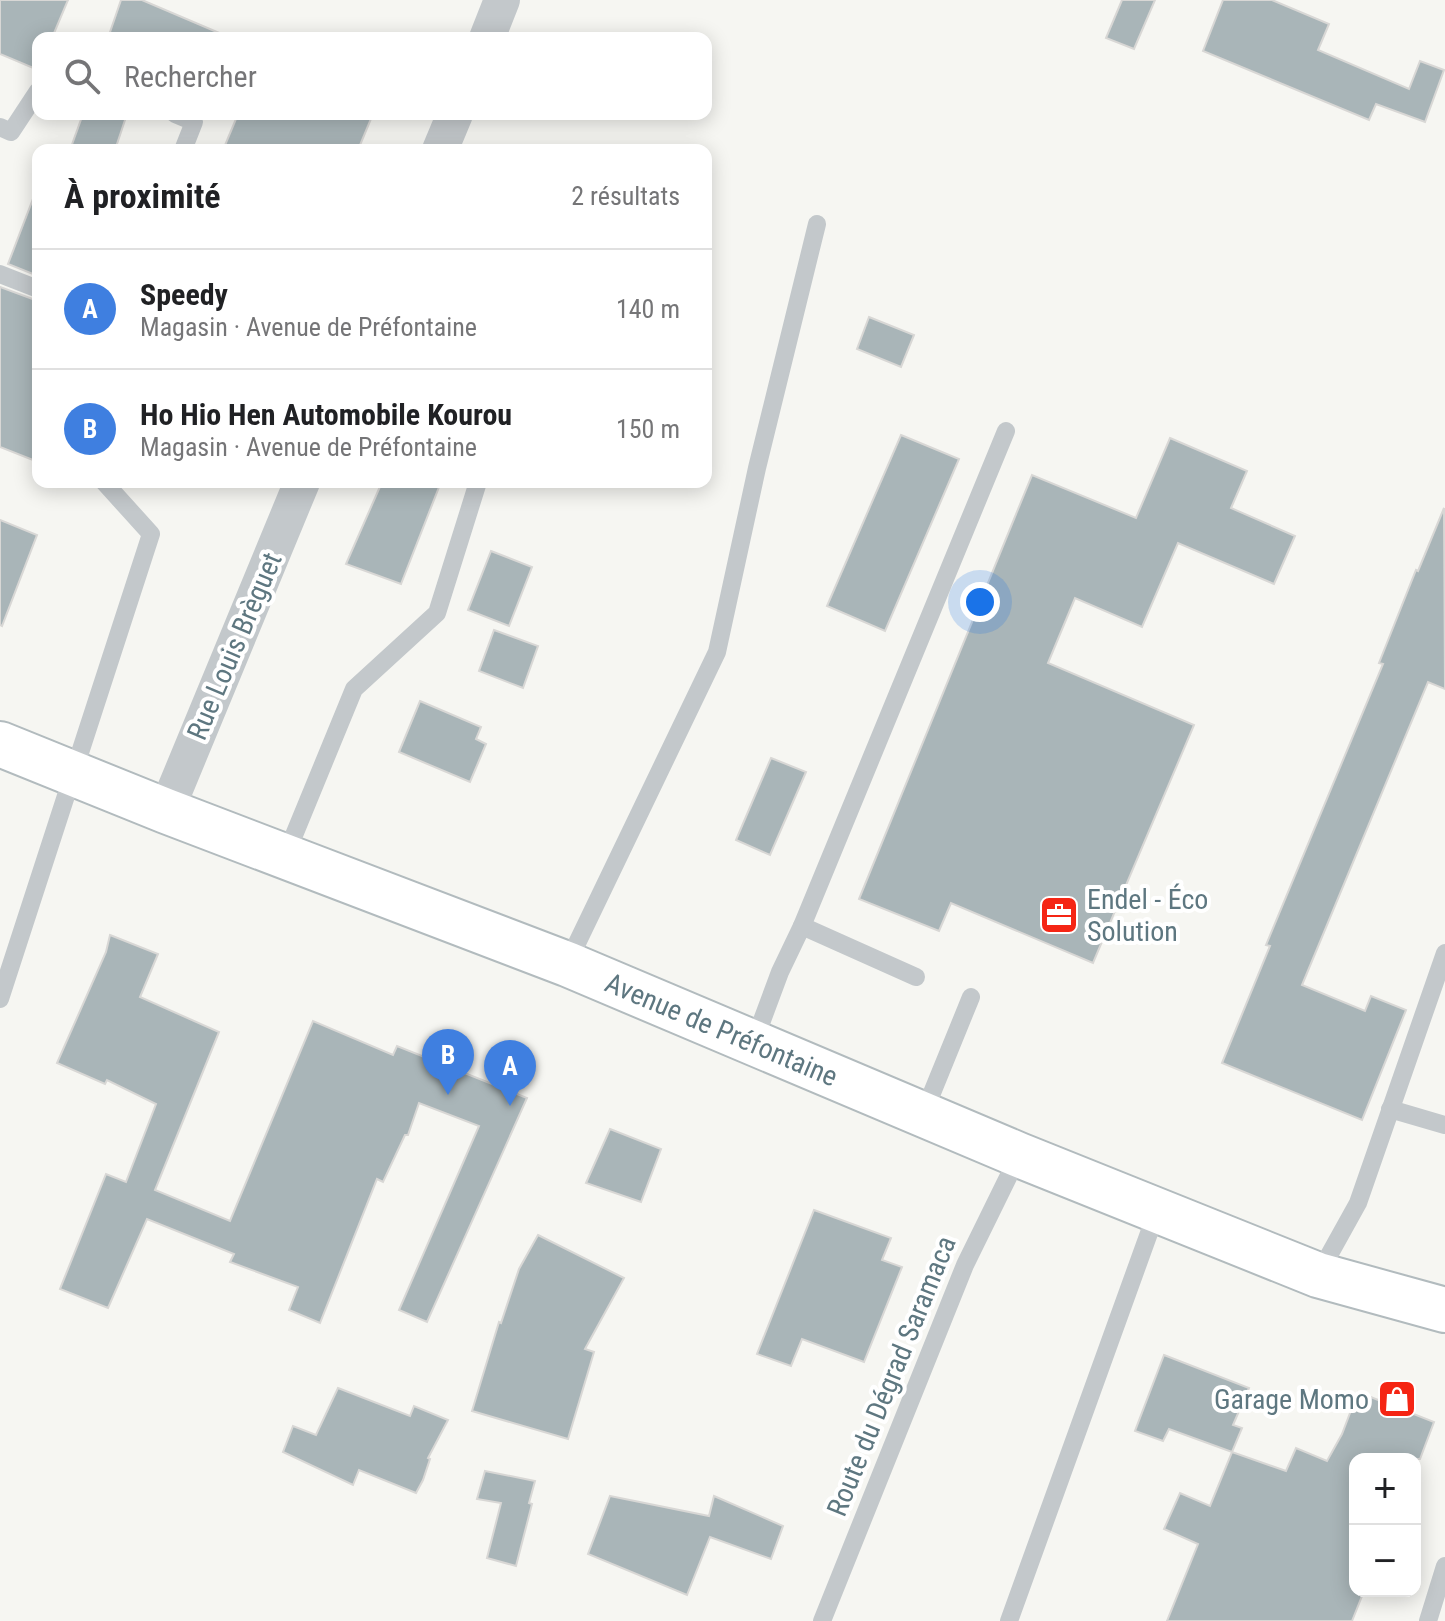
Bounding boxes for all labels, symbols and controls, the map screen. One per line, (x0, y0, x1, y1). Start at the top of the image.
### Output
search box (32, 32, 712, 120)
icon: search (60, 54, 104, 98)
text: Rechercher (124, 59, 257, 94)
text: À proximité (64, 176, 221, 216)
text: 2 résultats (571, 181, 680, 211)
text: Speedy (140, 277, 228, 312)
text: A (82, 294, 98, 324)
text: 140 m (616, 294, 680, 324)
text: Magasin · Avenue de Préfontaine (140, 312, 477, 342)
text: Ho Hio Hen Automobile Kourou (140, 397, 512, 432)
text: B (83, 414, 97, 444)
text: 150 m (616, 414, 680, 444)
text: Magasin · Avenue de Préfontaine (140, 432, 477, 462)
street label: Rue Louis Brèguet (180, 548, 289, 745)
your location (960, 582, 1000, 622)
place label: Endel - Éco Solution (1087, 883, 1208, 948)
office icon: Endel - Éco Solution (1038, 894, 1080, 936)
street label: Avenue de Préfontaine (600, 966, 842, 1093)
pin: B (422, 1029, 474, 1095)
pin: A (484, 1040, 536, 1106)
street label: Route du Dégrad Saramaca (820, 1231, 963, 1521)
shop icon: Garage Momo (1376, 1378, 1418, 1420)
place label: Garage Momo (1214, 1383, 1369, 1416)
map controls (1349, 1453, 1421, 1597)
button: + (1349, 1453, 1421, 1525)
button: − (1349, 1525, 1421, 1597)

